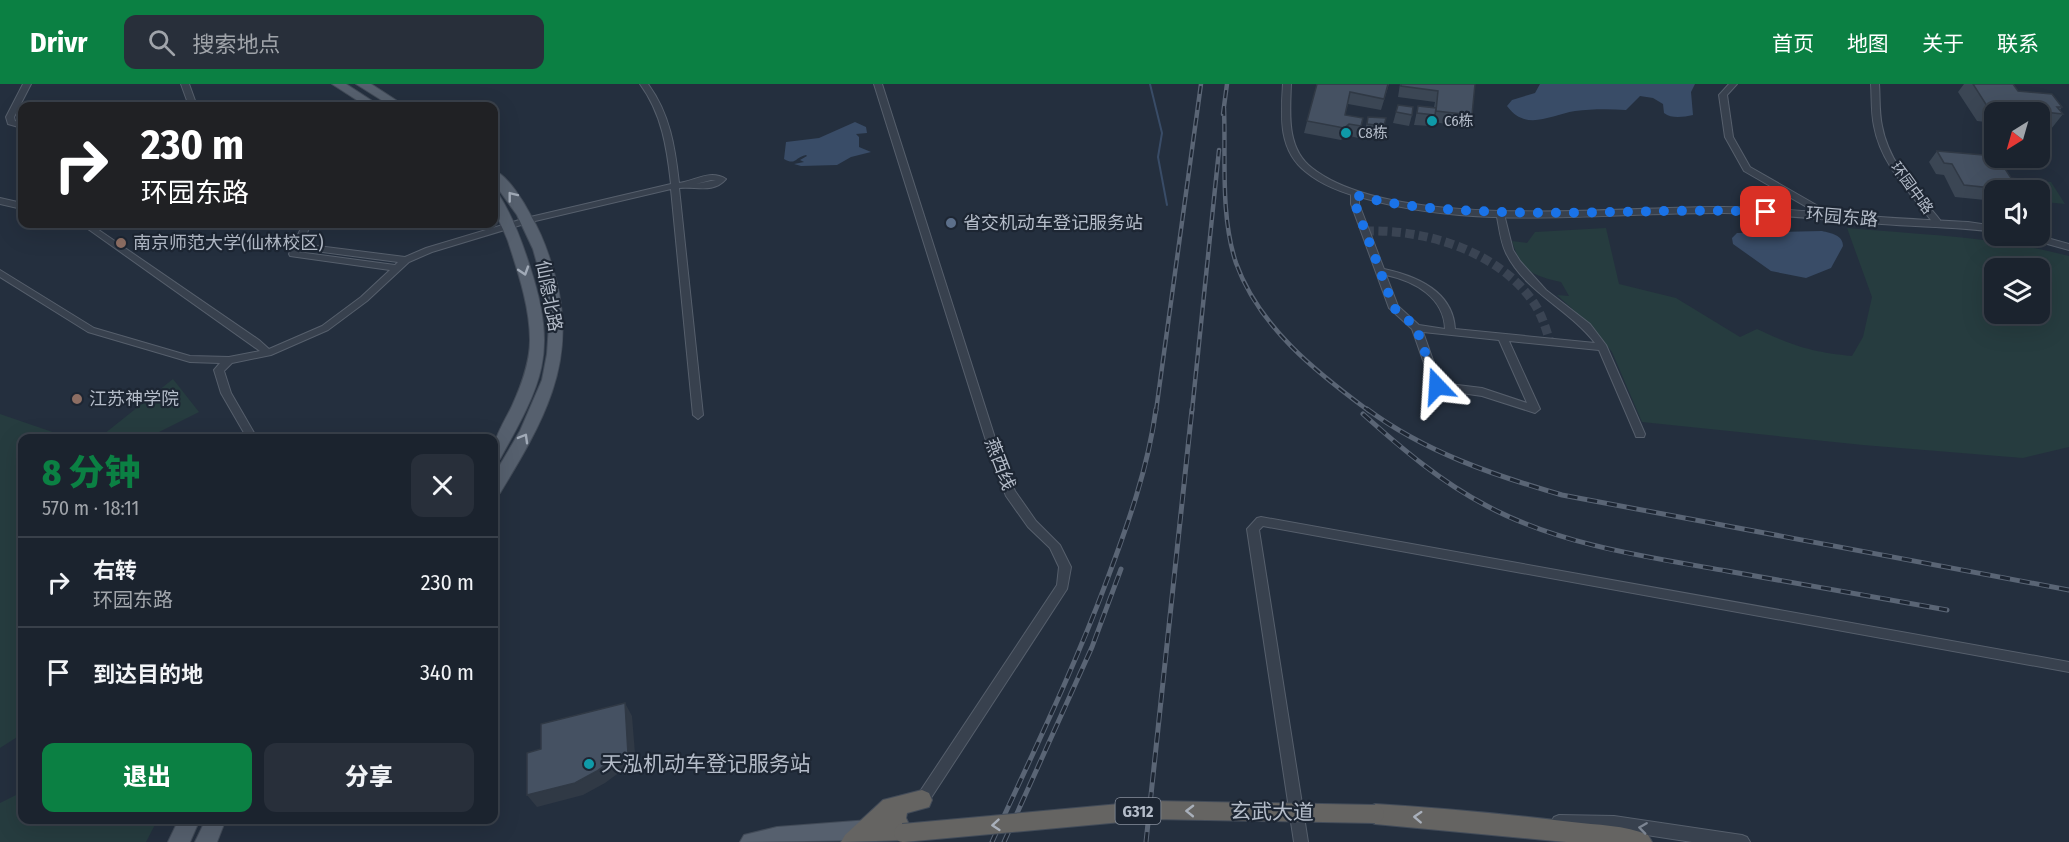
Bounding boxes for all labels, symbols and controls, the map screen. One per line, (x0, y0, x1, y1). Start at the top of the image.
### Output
search box (124, 15, 544, 69)
text: Drivr (30, 26, 88, 59)
icon: search (145, 26, 178, 59)
text: 搜索地点 (193, 31, 281, 58)
text: 首页 (1772, 31, 1814, 57)
text: 地图 (1847, 31, 1889, 57)
text: 关于 (1922, 31, 1964, 57)
text: 联系 (1997, 31, 2039, 57)
north arrow (1984, 102, 2050, 168)
map controls (1984, 102, 2050, 324)
place label: C6栋 (1444, 112, 1474, 130)
marker: C6栋 (1425, 114, 1439, 128)
text: 230 m (141, 120, 244, 170)
place label: C8栋 (1358, 124, 1388, 142)
icon: right (42, 126, 120, 204)
marker: C8栋 (1339, 126, 1353, 140)
street label: 环园中路 (1887, 158, 1937, 218)
text: 环园东路 (141, 177, 249, 209)
button: sound (1984, 180, 2050, 246)
pin (1740, 186, 1791, 237)
one-way arrow (508, 192, 519, 203)
icon: arrive (1749, 195, 1782, 228)
street label: 环园东路 (1805, 203, 1879, 231)
place label: 省交机动车登记服务站 (963, 212, 1143, 234)
marker: 省交机动车登记服务站 (944, 216, 958, 230)
place label: 南京师范大学(仙林校区) (133, 232, 324, 254)
marker: 南京师范大学(仙林校区) (114, 236, 128, 250)
button: layers (1984, 258, 2050, 324)
street label: 仙隐北路 (531, 259, 567, 333)
one-way arrow (517, 265, 530, 276)
position arrow (1405, 354, 1469, 418)
place label: 江苏神学院 (89, 388, 179, 410)
marker: 江苏神学院 (70, 392, 84, 406)
one-way arrow (517, 434, 528, 444)
street label: 燕西线 (980, 435, 1020, 493)
text: 8 分钟 (42, 451, 141, 495)
button: close (411, 454, 474, 517)
text: 570 m · 18:11 (42, 496, 139, 520)
text: 右转 (93, 557, 137, 584)
icon: right (42, 566, 75, 599)
text: 230 m (421, 569, 474, 596)
text: 环园东路 (93, 588, 173, 612)
icon: arrive (42, 656, 75, 689)
text: 340 m (420, 659, 474, 686)
text: 到达目的地 (93, 661, 203, 688)
button: 退出 (42, 743, 252, 812)
button: 分享 (264, 743, 474, 812)
place label: 天泓机动车登记服务站 (601, 751, 811, 777)
marker: 天泓机动车登记服务站 (582, 757, 596, 771)
road number: G312 (1116, 798, 1160, 824)
street label: 玄武大道 (1230, 798, 1314, 826)
one-way arrow (1186, 805, 1195, 817)
one-way arrow (1414, 810, 1423, 823)
one-way arrow (991, 818, 1000, 831)
one-way arrow (1638, 822, 1647, 834)

